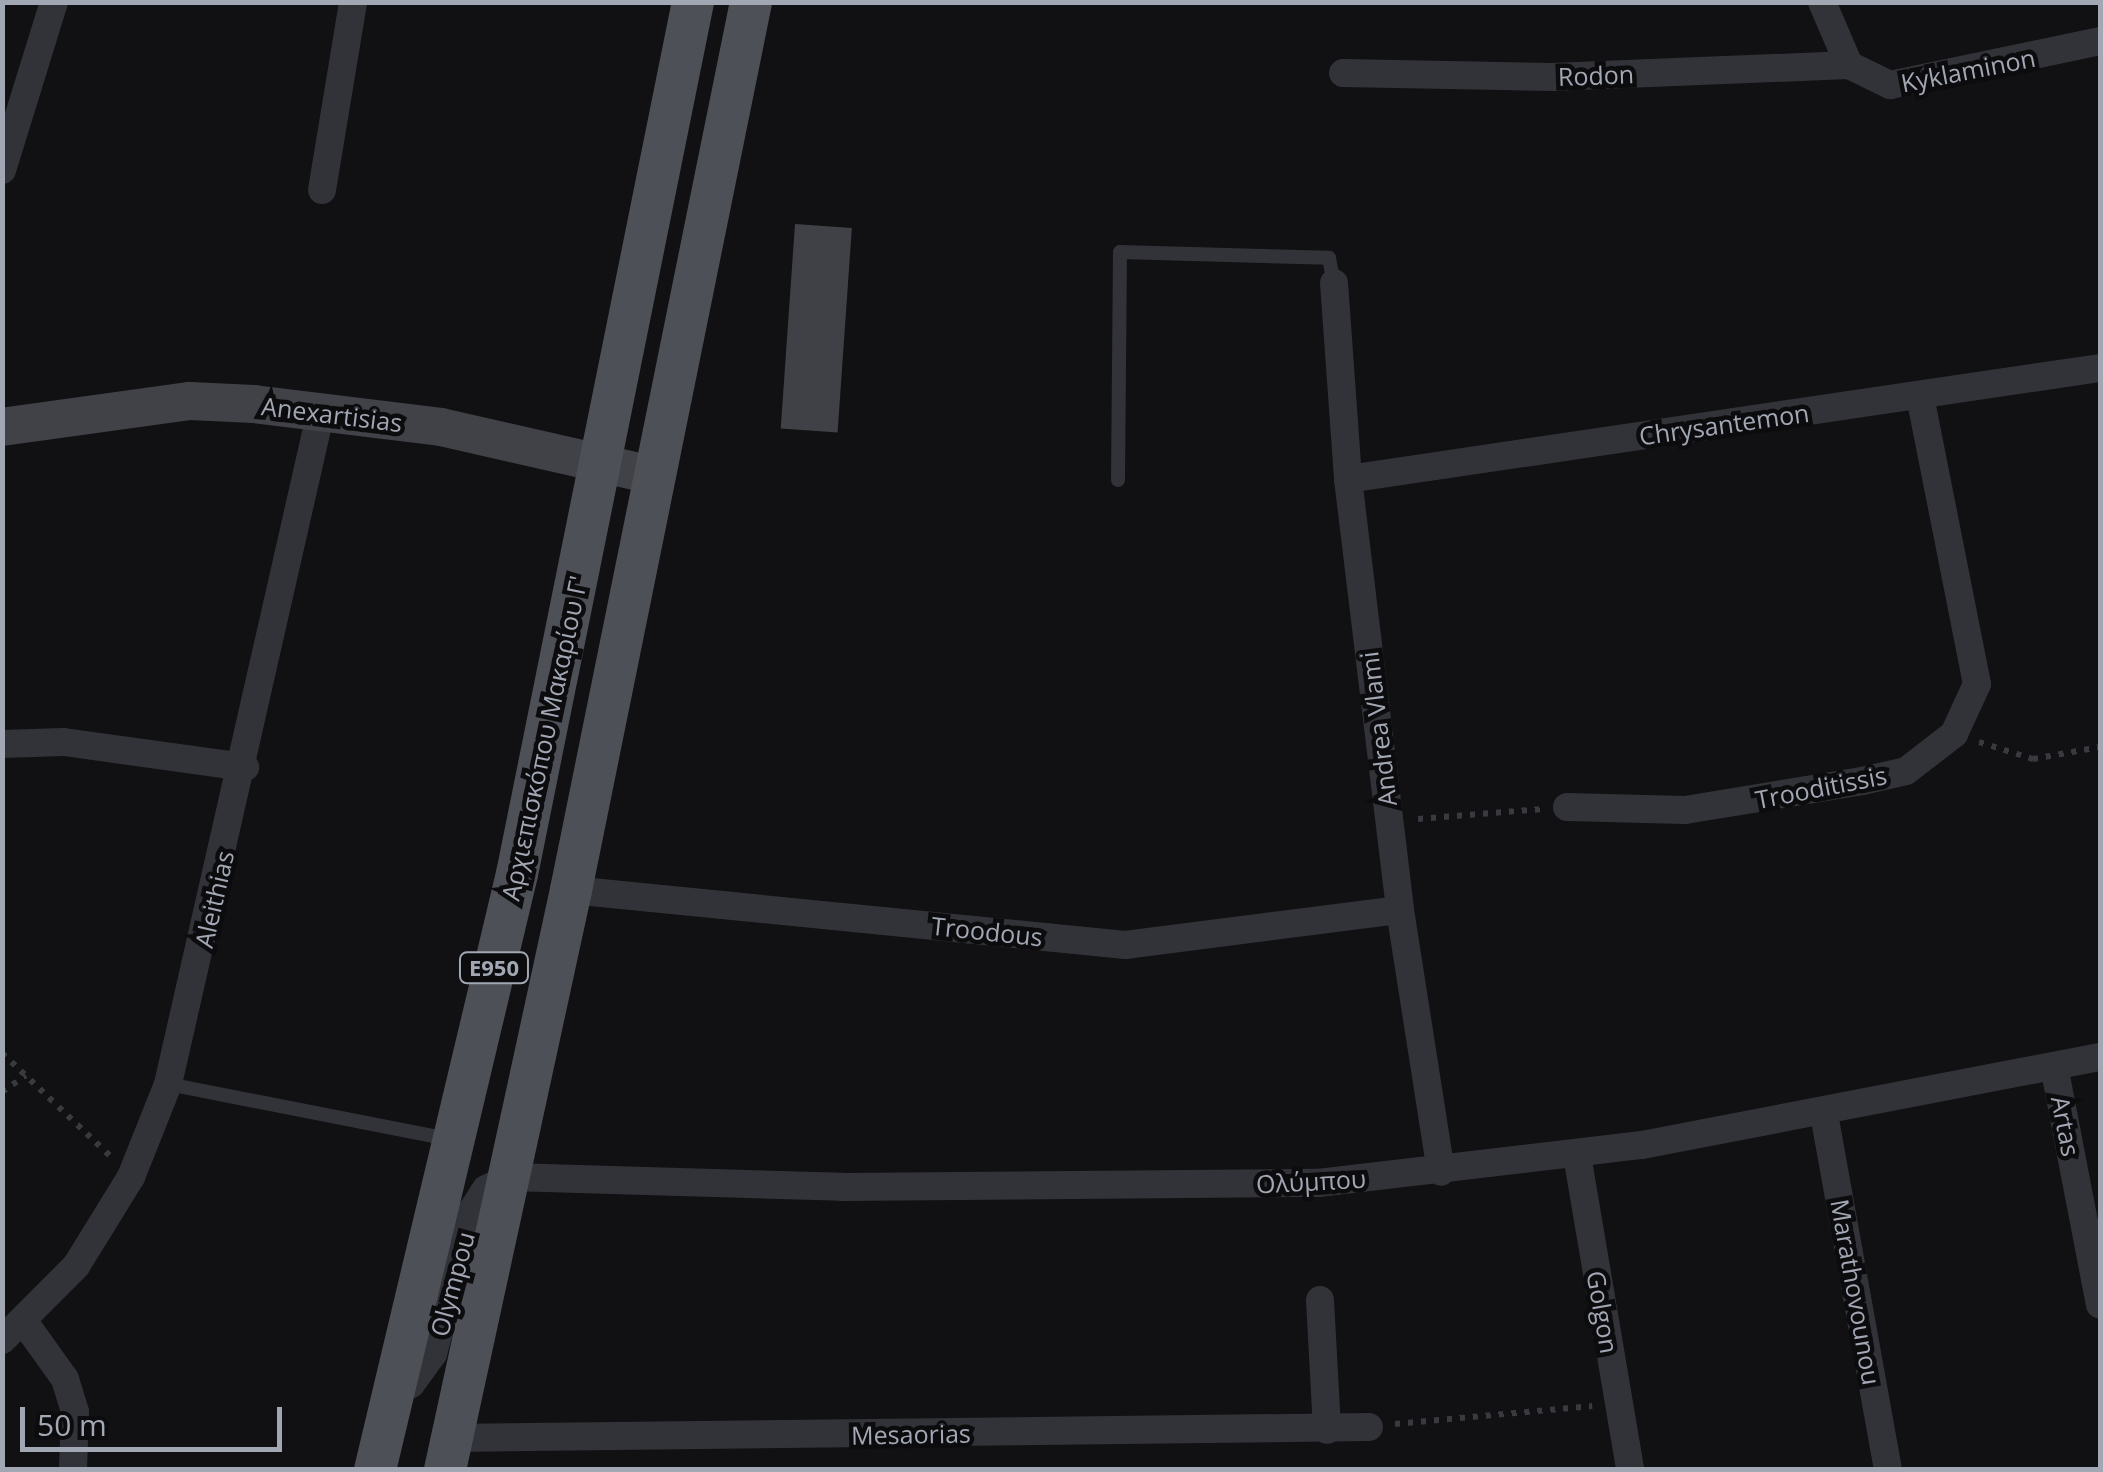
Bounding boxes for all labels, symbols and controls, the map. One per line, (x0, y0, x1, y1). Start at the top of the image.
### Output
street label: Kyklaminon (1898, 42, 2038, 98)
street label: Rodon (1557, 59, 1635, 91)
street label: Anexartisias (260, 390, 404, 438)
street label: Chrysantemon (1637, 397, 1811, 451)
street label: Αρχιεπισκόπου Μακαρίου Γ' (495, 573, 593, 903)
street label: Andrea Vlami (1354, 650, 1402, 808)
street label: Trooditissis (1753, 760, 1889, 814)
street label: Aleithias (188, 847, 240, 951)
street label: Troodous (930, 910, 1044, 952)
road number: E950 (456, 951, 532, 985)
street label: Artas (2045, 1093, 2087, 1159)
street label: Ολύμπου (1255, 1163, 1367, 1199)
street label: Marathovounou (1825, 1197, 1887, 1387)
street label: Olympou (424, 1228, 480, 1340)
street label: Golgon (1581, 1268, 1625, 1356)
scale bar (25, 1387, 288, 1449)
text: 50 m (37, 1404, 107, 1445)
street label: Mesaorias (851, 1418, 971, 1450)

